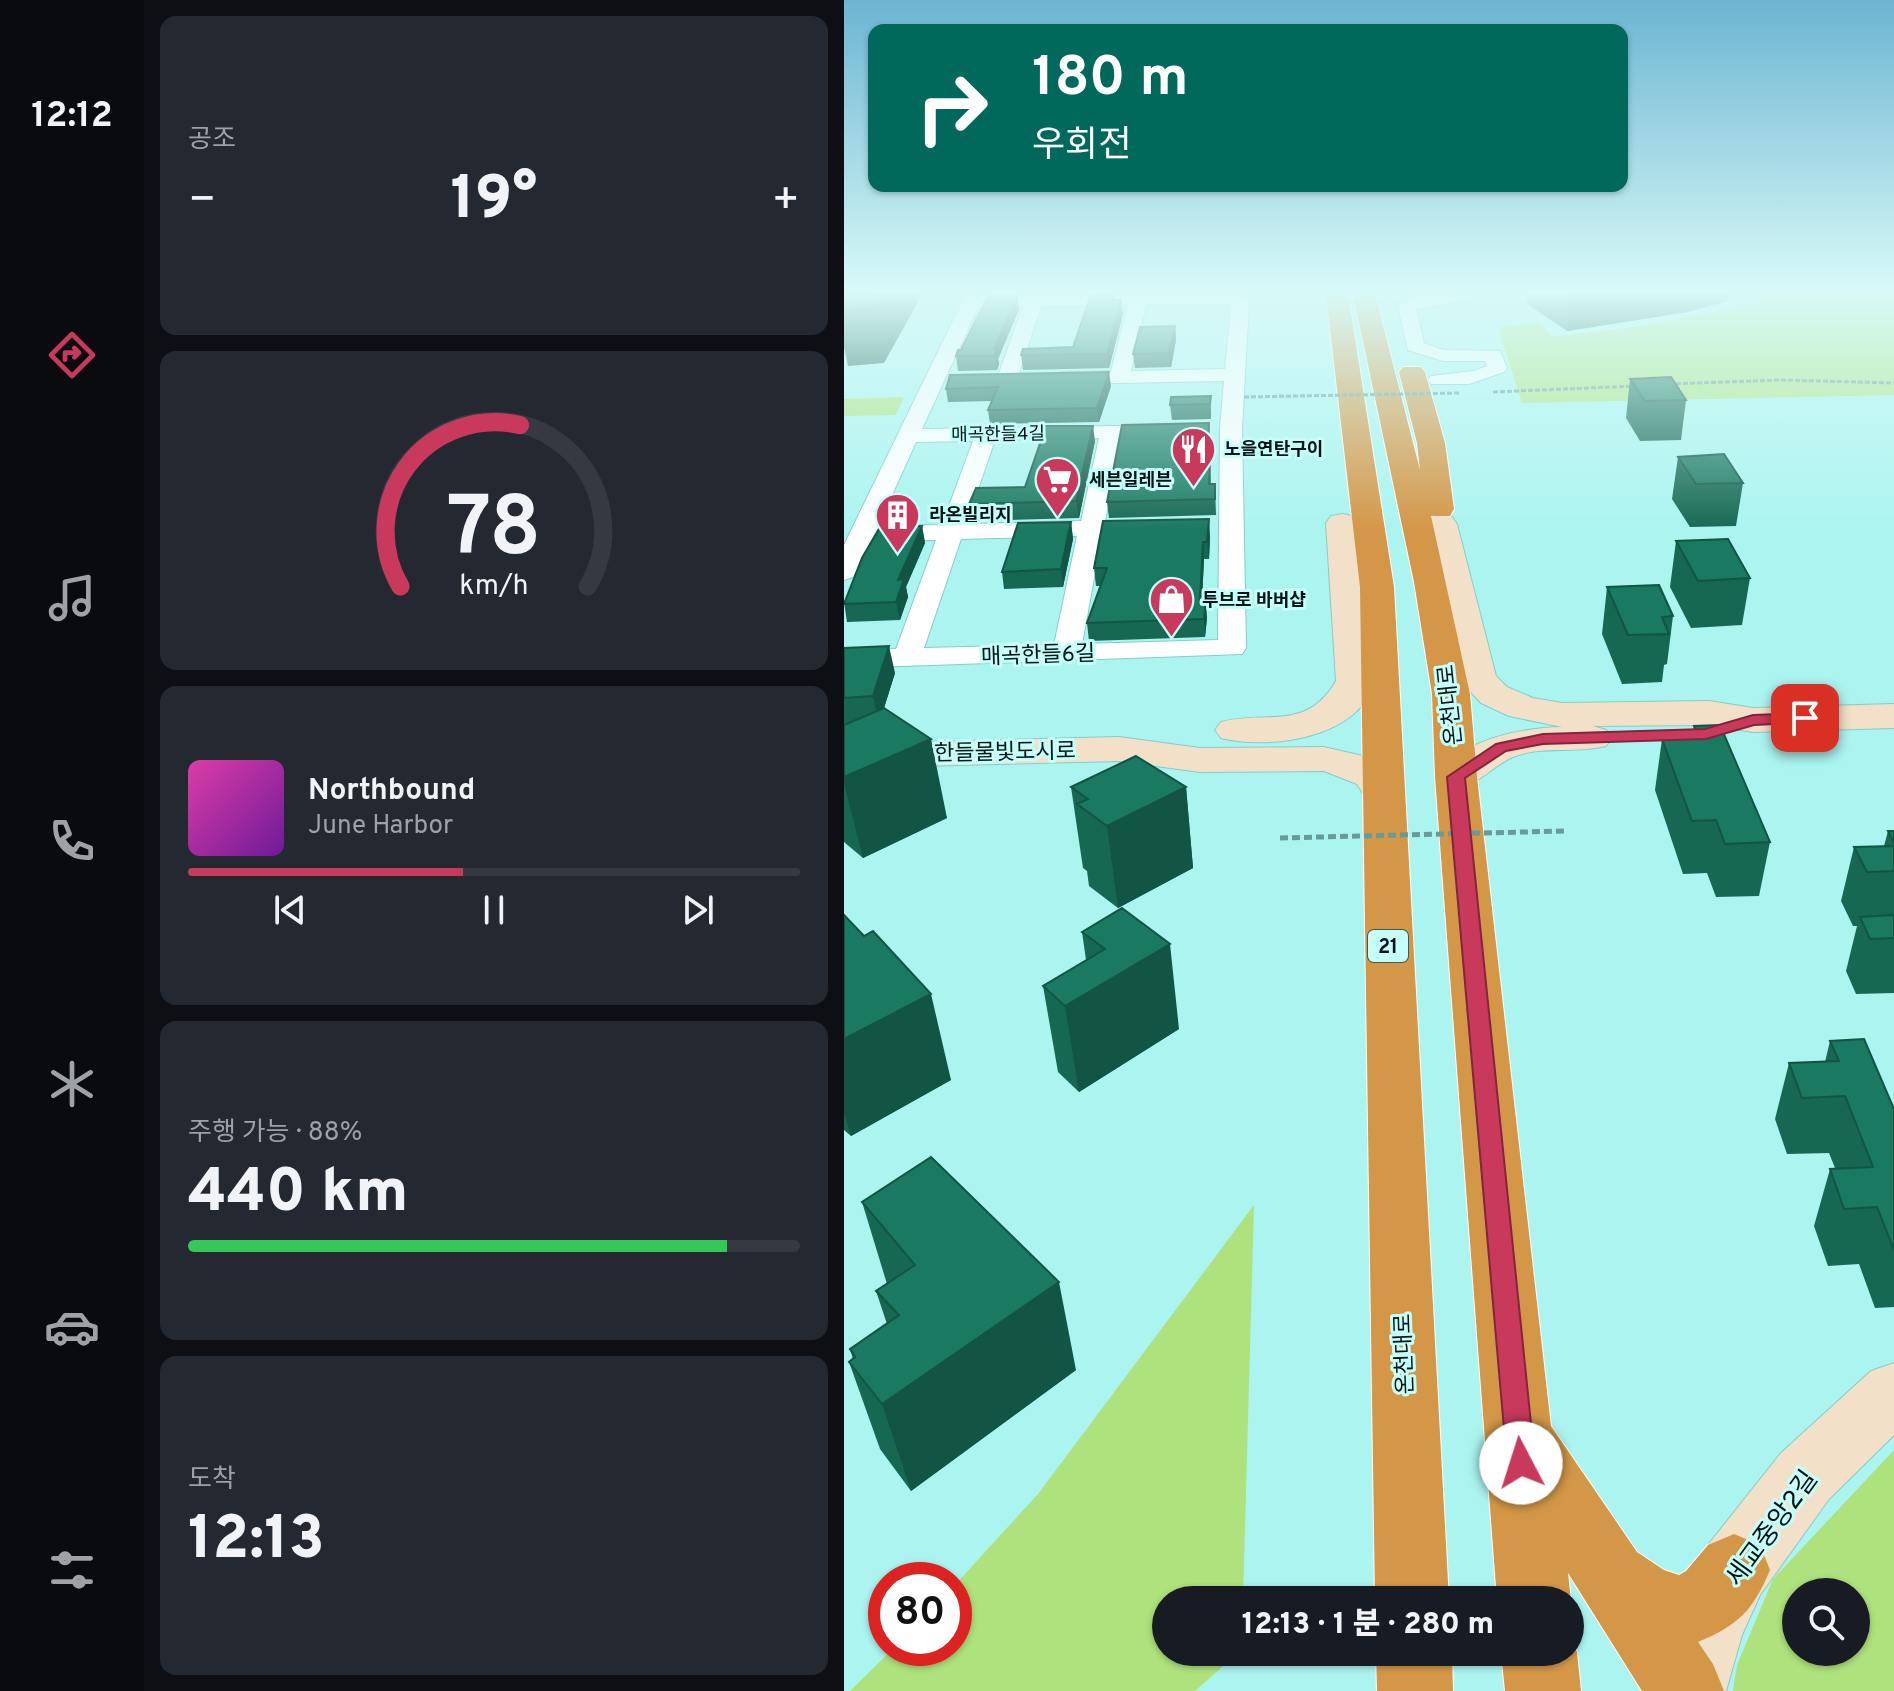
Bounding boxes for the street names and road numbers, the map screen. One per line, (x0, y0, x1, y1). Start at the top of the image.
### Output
street label: 매곡한들4길 (951, 423, 1045, 448)
street label: 매곡한들6길 (980, 641, 1096, 672)
street label: 온천대로 (1434, 663, 1469, 746)
street label: 한들물빛도시로 (934, 739, 1076, 768)
road number: 21 (1368, 930, 1408, 962)
street label: 온천대로 (1391, 1313, 1420, 1395)
street label: 세교중앙2길 (1720, 1465, 1826, 1594)

